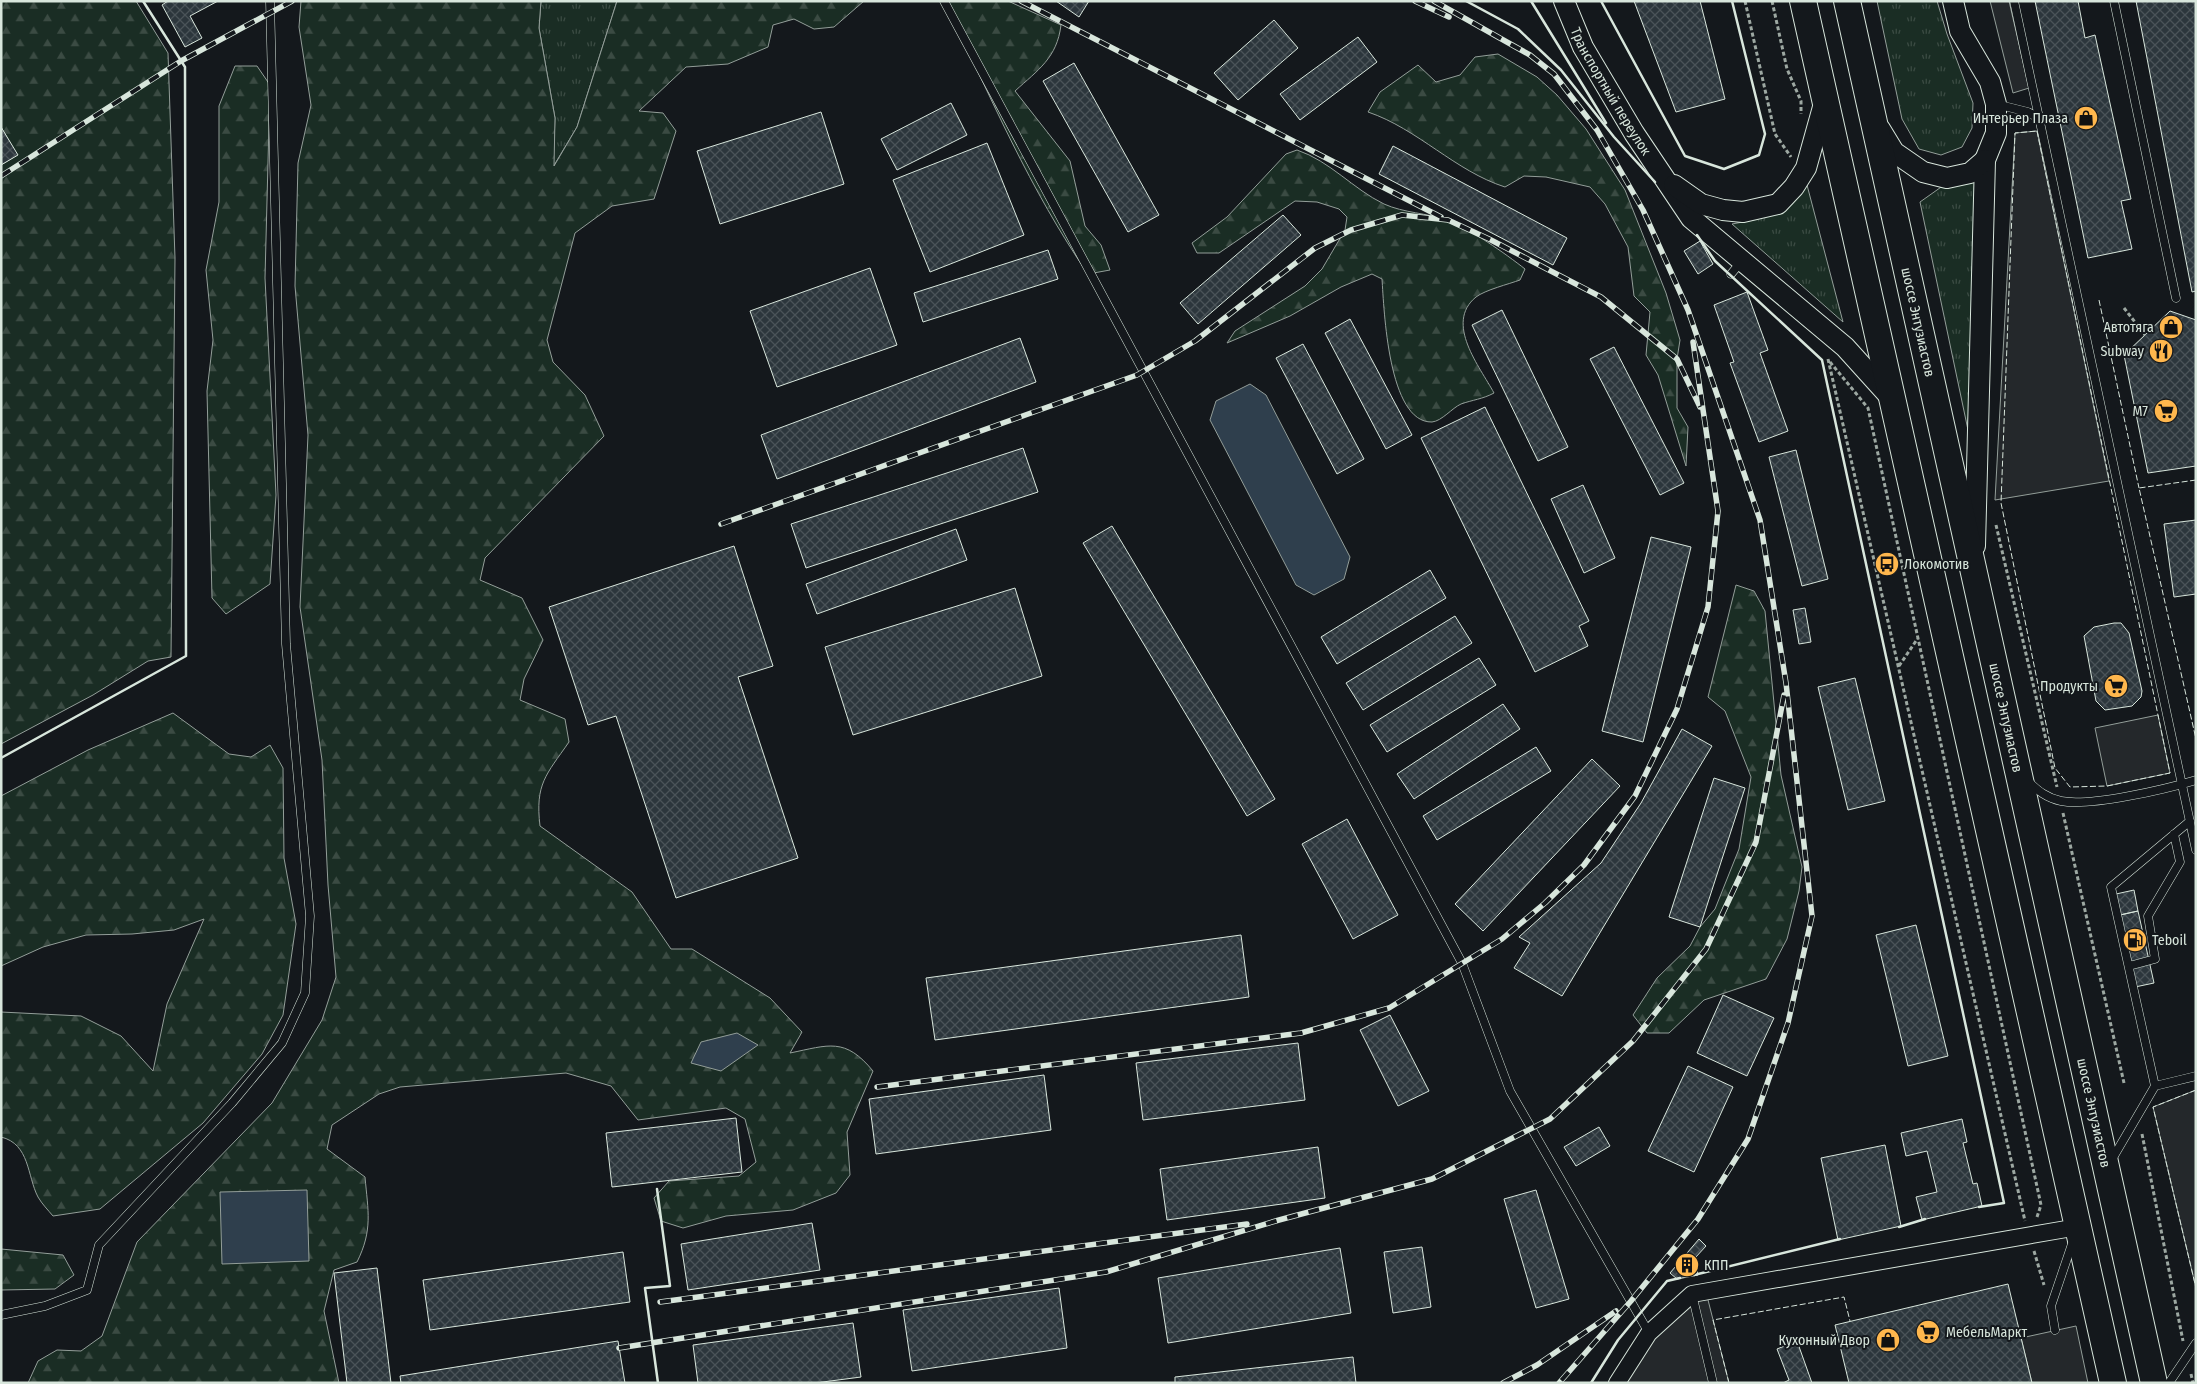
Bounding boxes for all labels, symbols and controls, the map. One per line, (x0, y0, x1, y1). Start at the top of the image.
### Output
street label: Транспортный переулок (1567, 25, 1655, 159)
shop icon: Интерьер Плаза (2073, 105, 2099, 131)
place label: Интерьер Плаза (1973, 110, 2068, 127)
street label: шоссе Энтузиастов (1897, 266, 1938, 379)
shop icon: Автотяга (2158, 314, 2184, 340)
place label: Автотяга (2103, 319, 2154, 336)
restaurant icon: Subway (2148, 338, 2174, 364)
place label: Subway (2100, 343, 2145, 360)
supermarket icon: М7 (2153, 398, 2179, 424)
place label: М7 (2133, 403, 2148, 420)
bus stop icon: Локомотив (1874, 551, 1900, 577)
place label: Локомотив (1904, 556, 1969, 573)
street label: шоссе Энтузиастов (1985, 661, 2026, 774)
supermarket icon: Продукты (2103, 673, 2129, 699)
place label: Продукты (2040, 678, 2098, 695)
fuel station icon: Teboil (2122, 927, 2148, 953)
place label: Teboil (2152, 932, 2187, 949)
street label: шоссе Энтузиастов (2073, 1057, 2114, 1169)
building icon: КПП (1674, 1252, 1700, 1278)
place label: КПП (1704, 1257, 1728, 1274)
supermarket icon: МебельМаркт (1915, 1319, 1941, 1345)
place label: МебельМаркт (1946, 1324, 2027, 1341)
shop icon: Кухонный Двор (1875, 1327, 1901, 1353)
place label: Кухонный Двор (1778, 1332, 1870, 1349)

